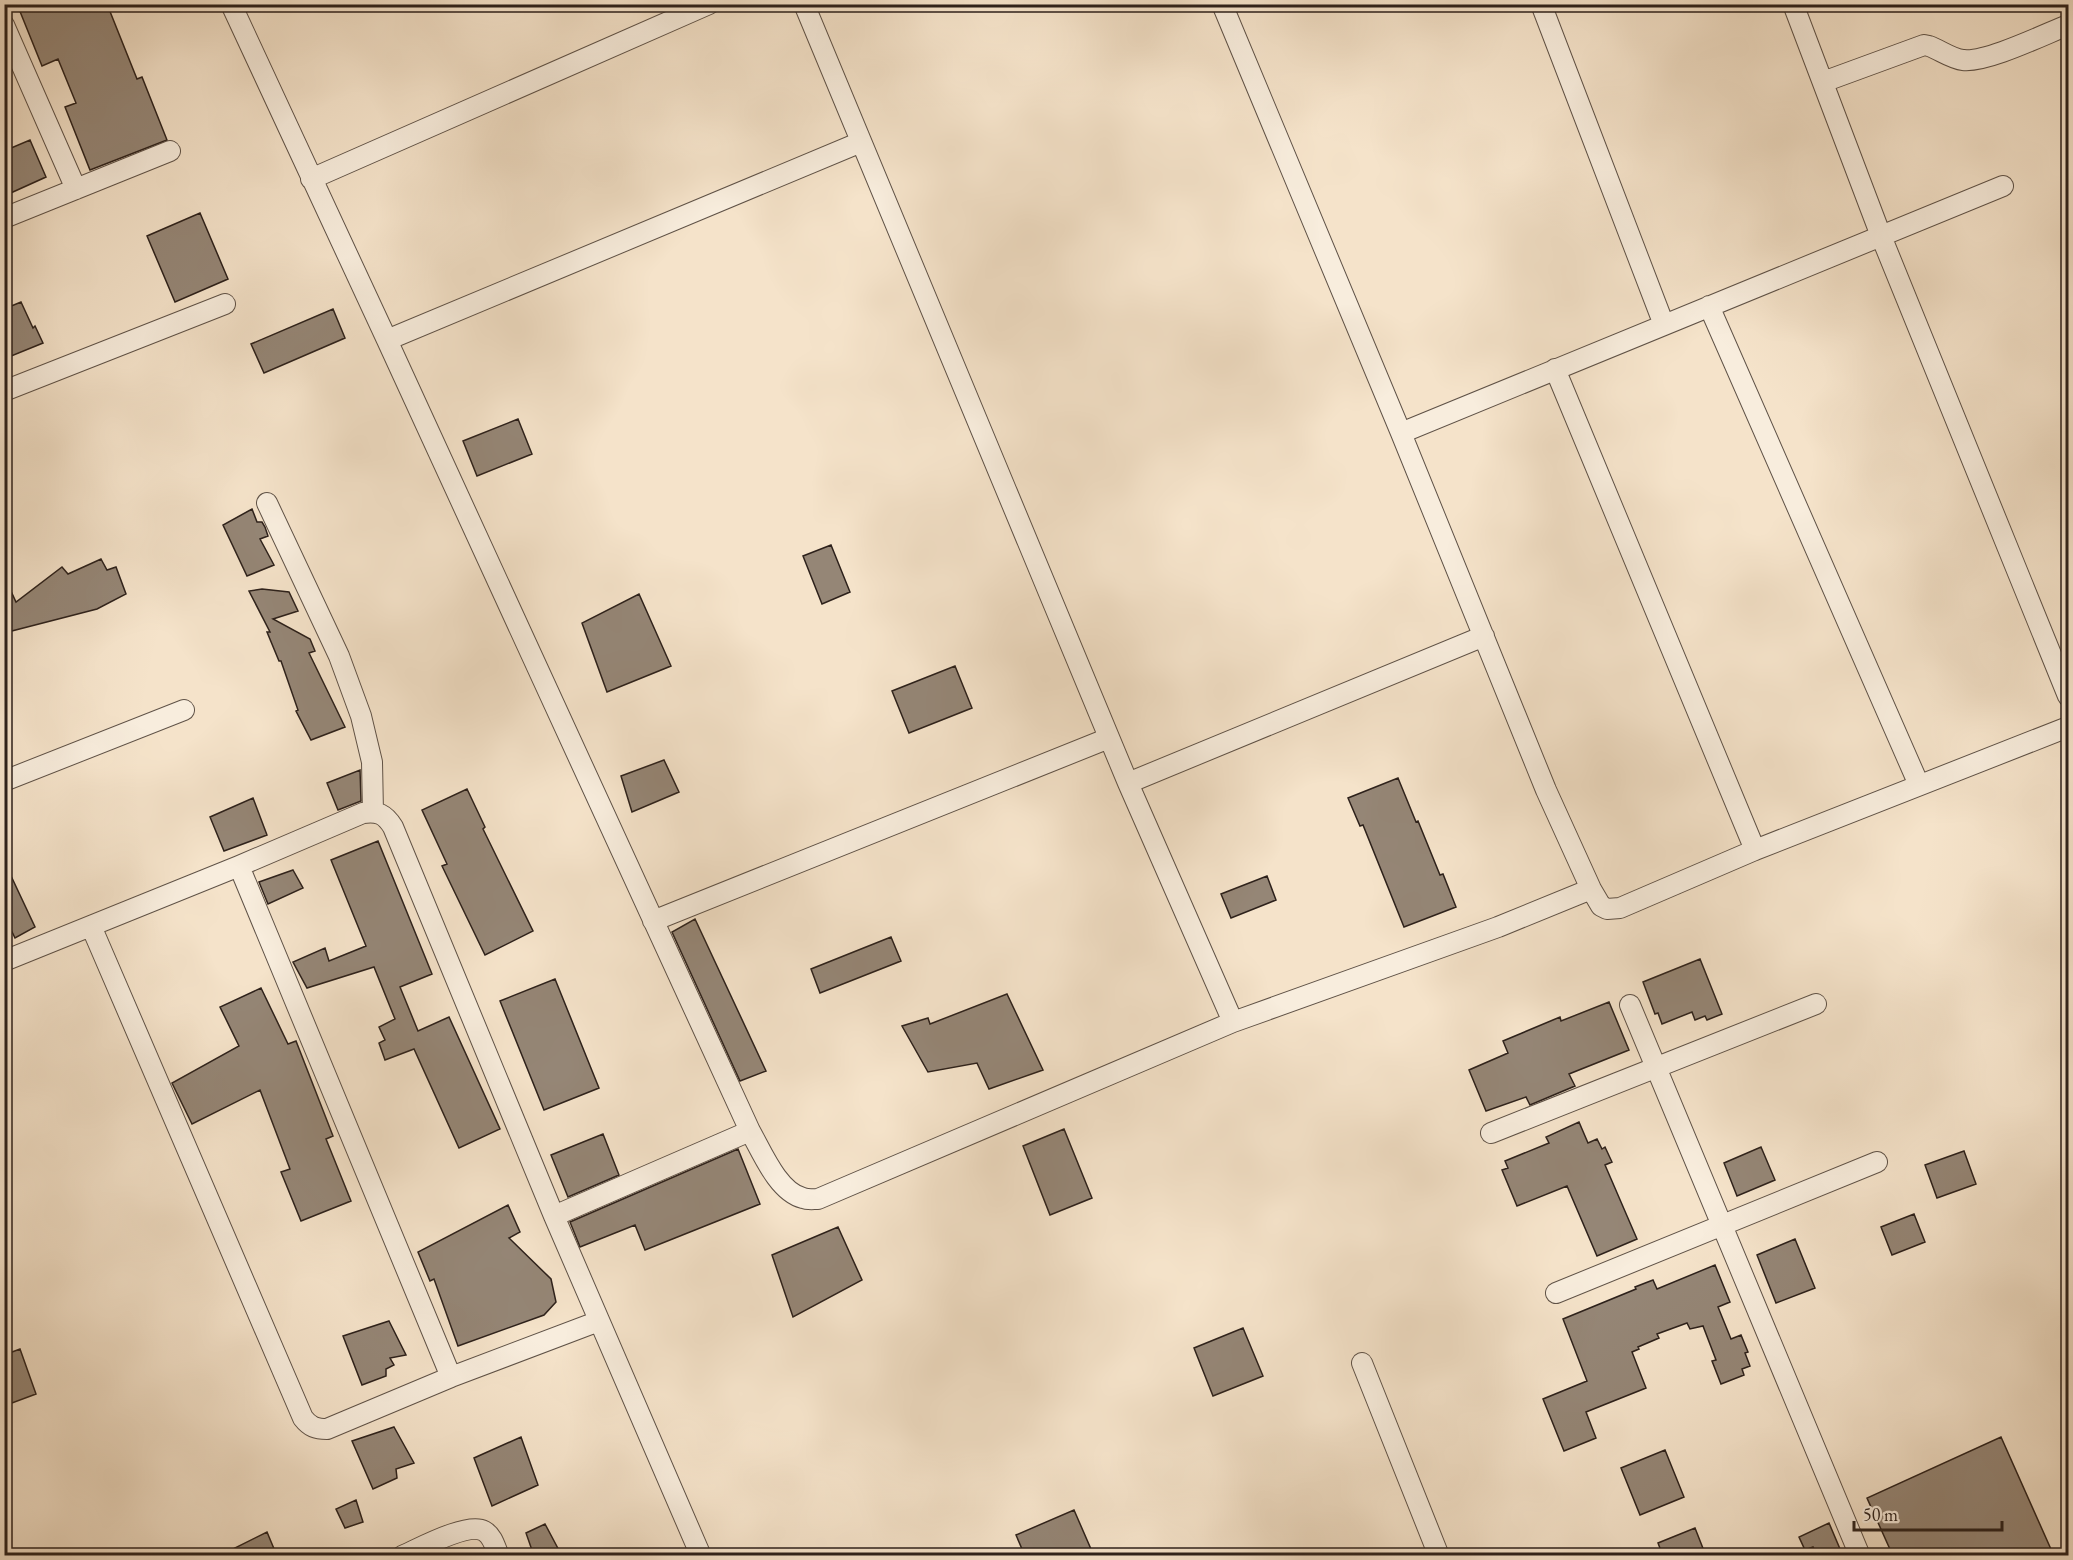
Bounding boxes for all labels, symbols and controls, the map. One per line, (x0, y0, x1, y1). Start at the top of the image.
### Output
scale bar (1854, 1494, 2002, 1532)
text: 50 m (1863, 1503, 1898, 1526)

